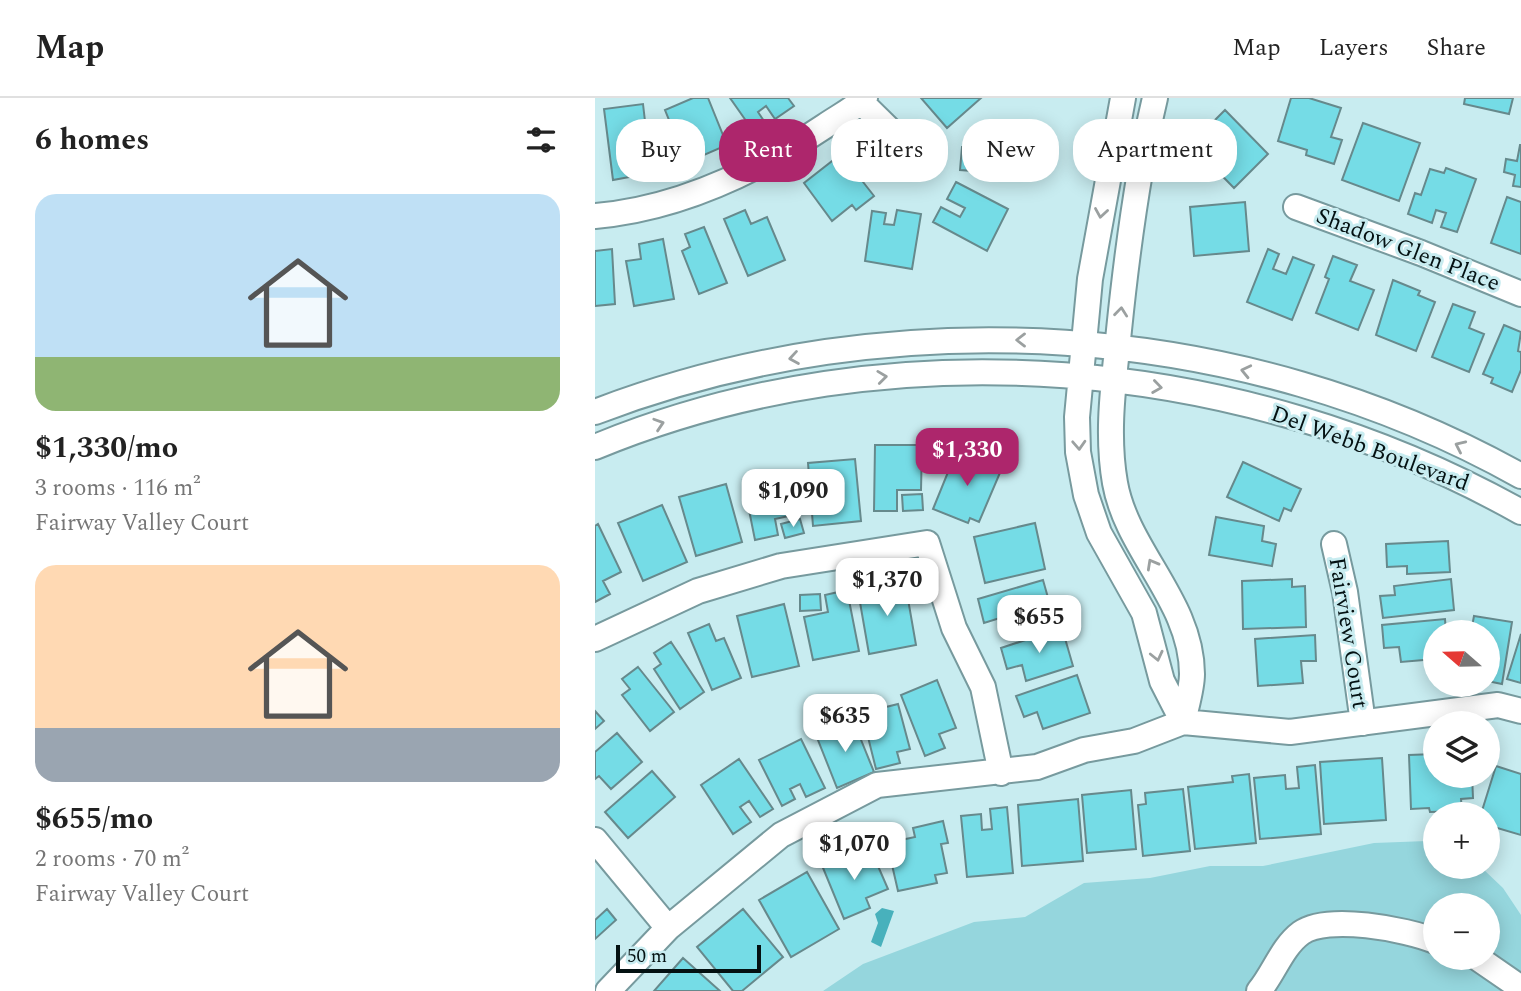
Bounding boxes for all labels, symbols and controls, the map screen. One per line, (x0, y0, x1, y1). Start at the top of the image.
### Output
text: Map (35, 23, 104, 73)
text: Map (1232, 30, 1281, 66)
text: Layers (1319, 30, 1389, 66)
text: Share (1427, 30, 1486, 66)
text: 6 homes (35, 117, 149, 163)
chip: Buy (616, 119, 705, 182)
chip: Rent (719, 119, 817, 182)
chip: Filters (831, 119, 948, 182)
chip: New (962, 119, 1059, 182)
chip: Apartment (1073, 119, 1237, 182)
icon: filters (522, 121, 560, 159)
street label: Shadow Glen Place (1311, 199, 1505, 301)
one-way arrow (1094, 207, 1109, 219)
icon: home (235, 240, 361, 366)
one-way arrow (1113, 307, 1128, 318)
one-way arrow (1015, 332, 1026, 348)
one-way arrow (788, 350, 800, 365)
one-way arrow (1240, 365, 1252, 379)
one-way arrow (876, 370, 887, 385)
one-way arrow (1151, 379, 1163, 394)
street label: Del Webb Boulevard (1266, 397, 1474, 501)
one-way arrow (653, 418, 665, 432)
text: $1,330/mo (35, 425, 178, 471)
pin: $1,330 (910, 428, 1024, 488)
text: $1,330 (932, 433, 1002, 468)
one-way arrow (1071, 440, 1086, 451)
one-way arrow (1455, 440, 1467, 454)
pin: $1,090 (736, 470, 850, 529)
text: 3 rooms · 116 m² (35, 471, 201, 506)
text: $1,090 (758, 474, 828, 509)
text: Fairway Valley Court (35, 506, 249, 541)
street label: Fairview Court (1319, 555, 1377, 711)
pin: $1,370 (830, 559, 944, 618)
one-way arrow (1147, 559, 1160, 571)
text: $1,370 (852, 563, 922, 598)
pin: $655 (998, 596, 1080, 655)
text: $655 (1013, 600, 1065, 635)
icon: home (235, 611, 361, 737)
north arrow (1423, 620, 1500, 696)
map controls (1423, 620, 1500, 970)
one-way arrow (1149, 650, 1163, 662)
pin: $635 (804, 694, 886, 754)
text: $635 (819, 699, 871, 734)
button: layers (1423, 711, 1500, 788)
text: $655/mo (35, 796, 153, 842)
button: + (1423, 802, 1500, 879)
pin: $1,070 (797, 822, 911, 882)
text: $1,070 (819, 827, 889, 862)
text: 2 rooms · 70 m² (35, 842, 189, 877)
text: Fairway Valley Court (35, 877, 249, 912)
button: − (1423, 893, 1500, 970)
scale bar (616, 942, 761, 974)
text: 50 m (627, 942, 667, 971)

